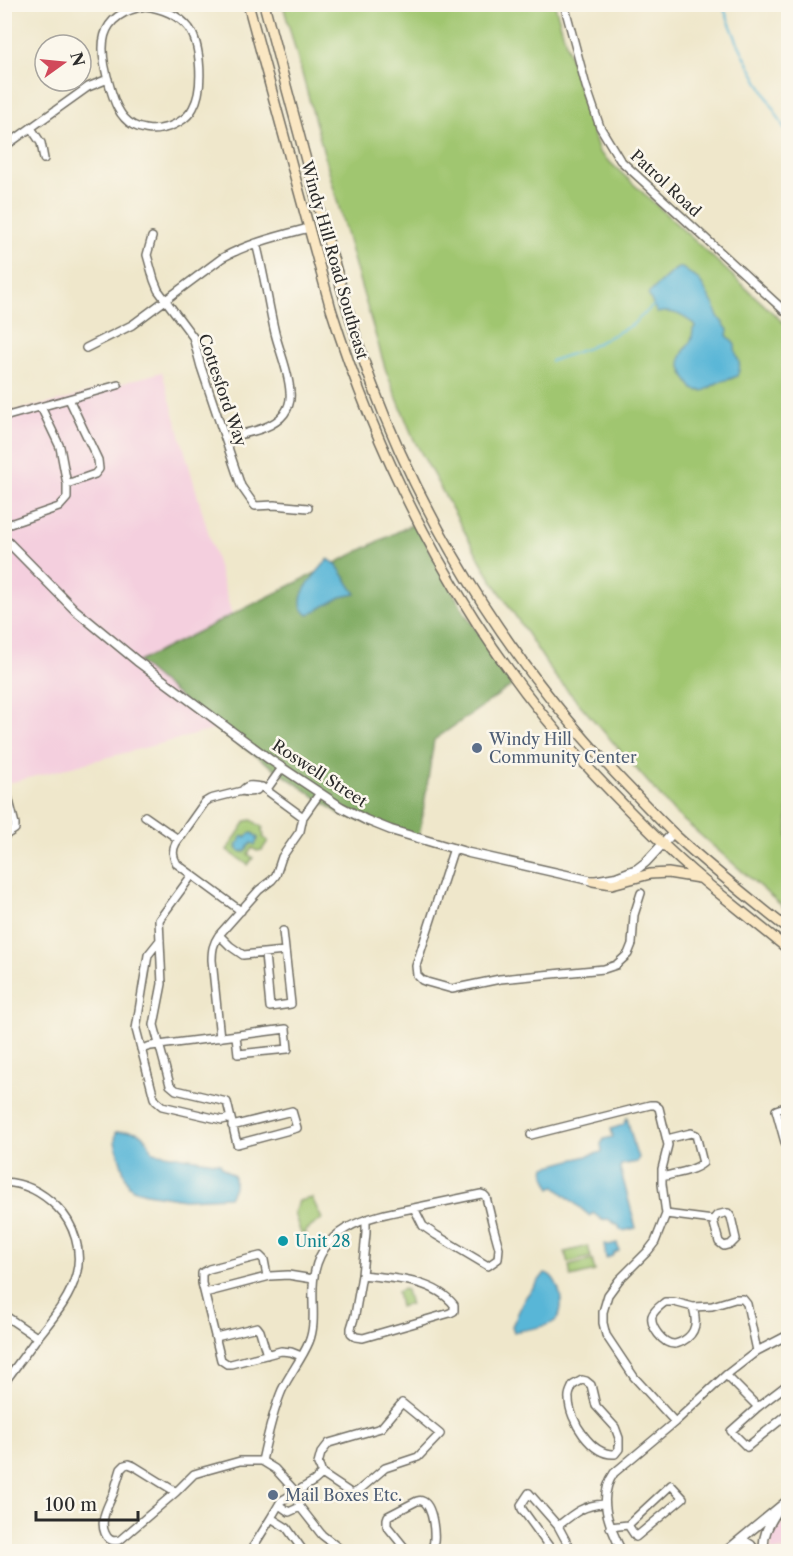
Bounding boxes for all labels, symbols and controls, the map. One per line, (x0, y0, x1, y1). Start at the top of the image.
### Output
north arrow (33, 33, 93, 93)
text: N (66, 50, 89, 69)
street label: Patrol Road (627, 145, 706, 221)
street label: Windy Hill Road Southeast (297, 157, 373, 362)
street label: Cottesford Way (194, 331, 252, 450)
place label: Windy Hill Community Center (488, 729, 637, 767)
street label: Roswell Street (269, 735, 371, 811)
marker: Windy Hill Community Center (470, 741, 484, 755)
place label: Unit 28 (295, 1231, 350, 1251)
marker: Unit 28 (276, 1234, 290, 1248)
scale bar (36, 1484, 138, 1522)
place label: Mail Boxes Etc. (285, 1485, 402, 1505)
marker: Mail Boxes Etc. (266, 1488, 280, 1502)
text: 100 m (45, 1494, 97, 1516)

